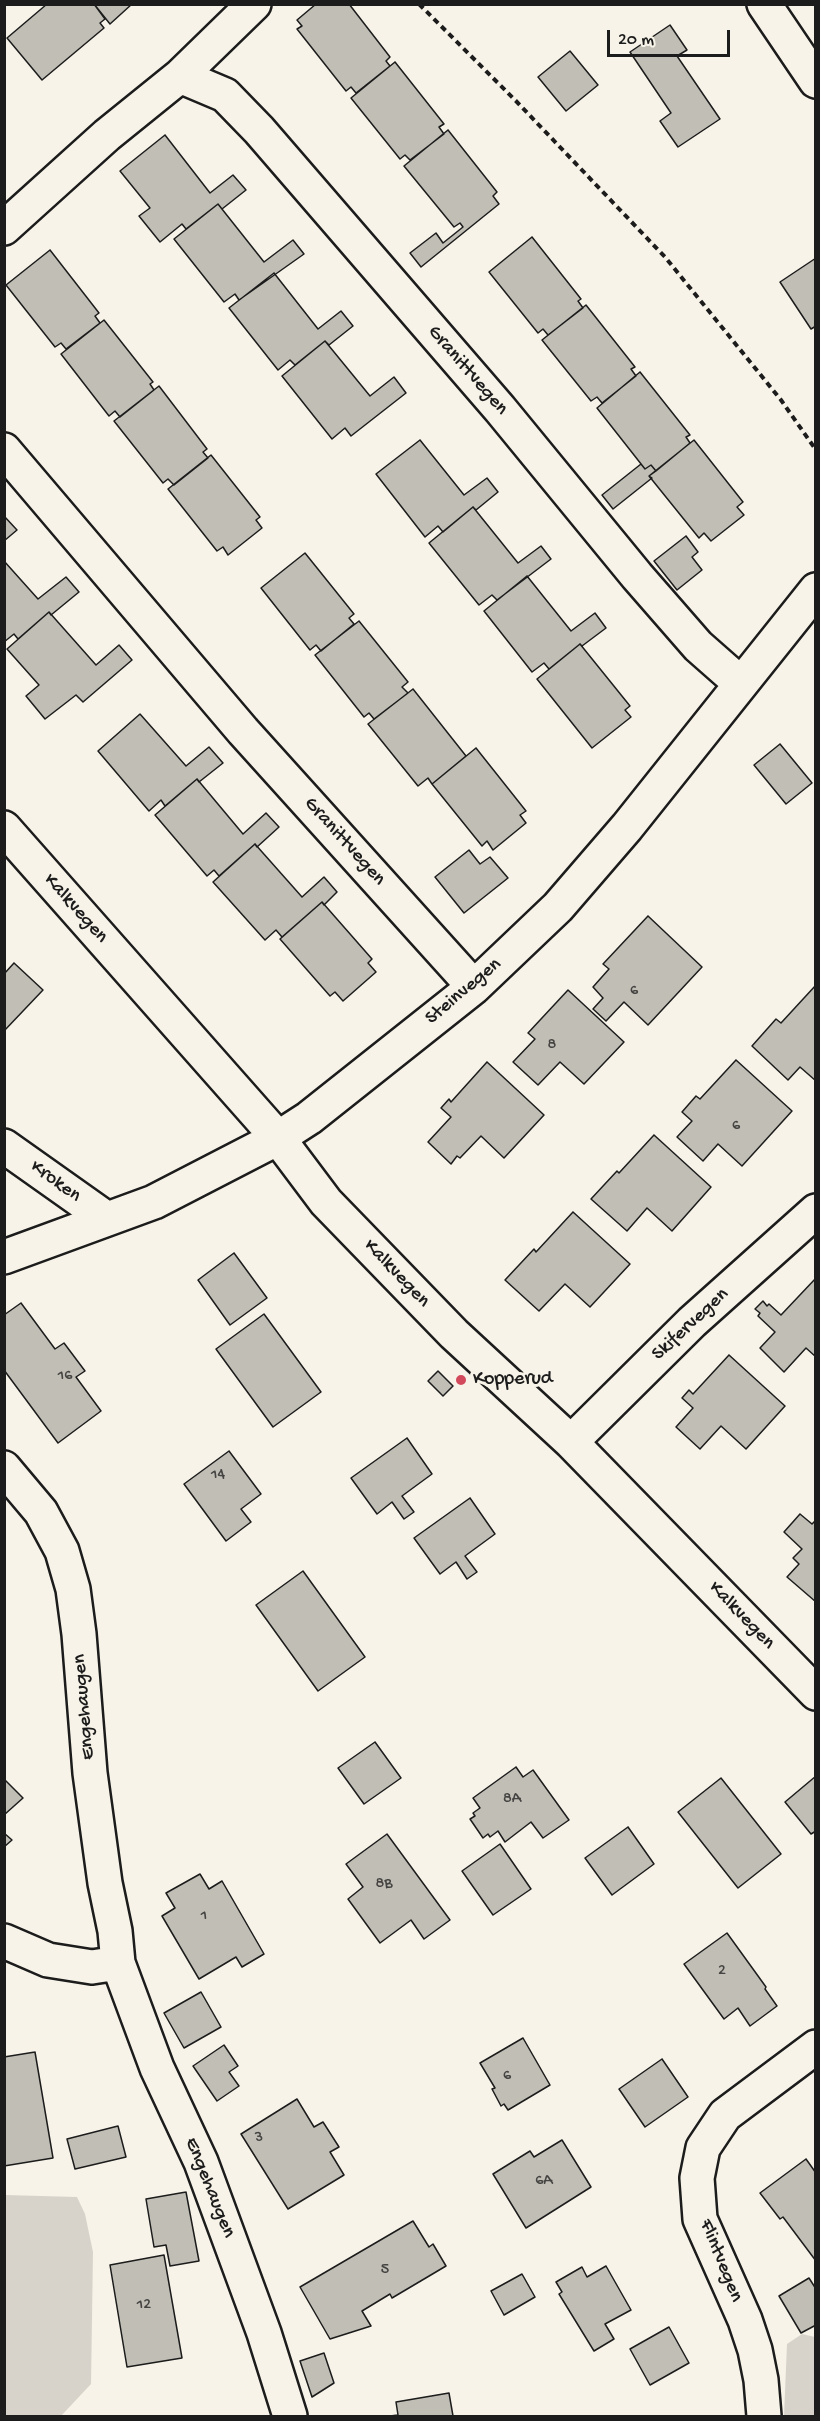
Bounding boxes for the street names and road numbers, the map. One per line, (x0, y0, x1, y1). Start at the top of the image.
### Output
street label: Granittvegen (421, 321, 513, 421)
street label: Granittvegen (298, 793, 390, 891)
street label: Kalkvegen (37, 869, 113, 949)
street label: Steinvegen (421, 953, 507, 1031)
street label: Kroken (25, 1155, 85, 1209)
street label: Kalkvegen (358, 1235, 434, 1313)
street label: Skifervegen (648, 1283, 734, 1367)
street label: Kalkvegen (703, 1577, 779, 1655)
street label: Engehaugen (68, 1653, 102, 1761)
street label: Engehaugen (178, 2134, 240, 2242)
street label: Flintvegen (693, 2216, 747, 2306)

